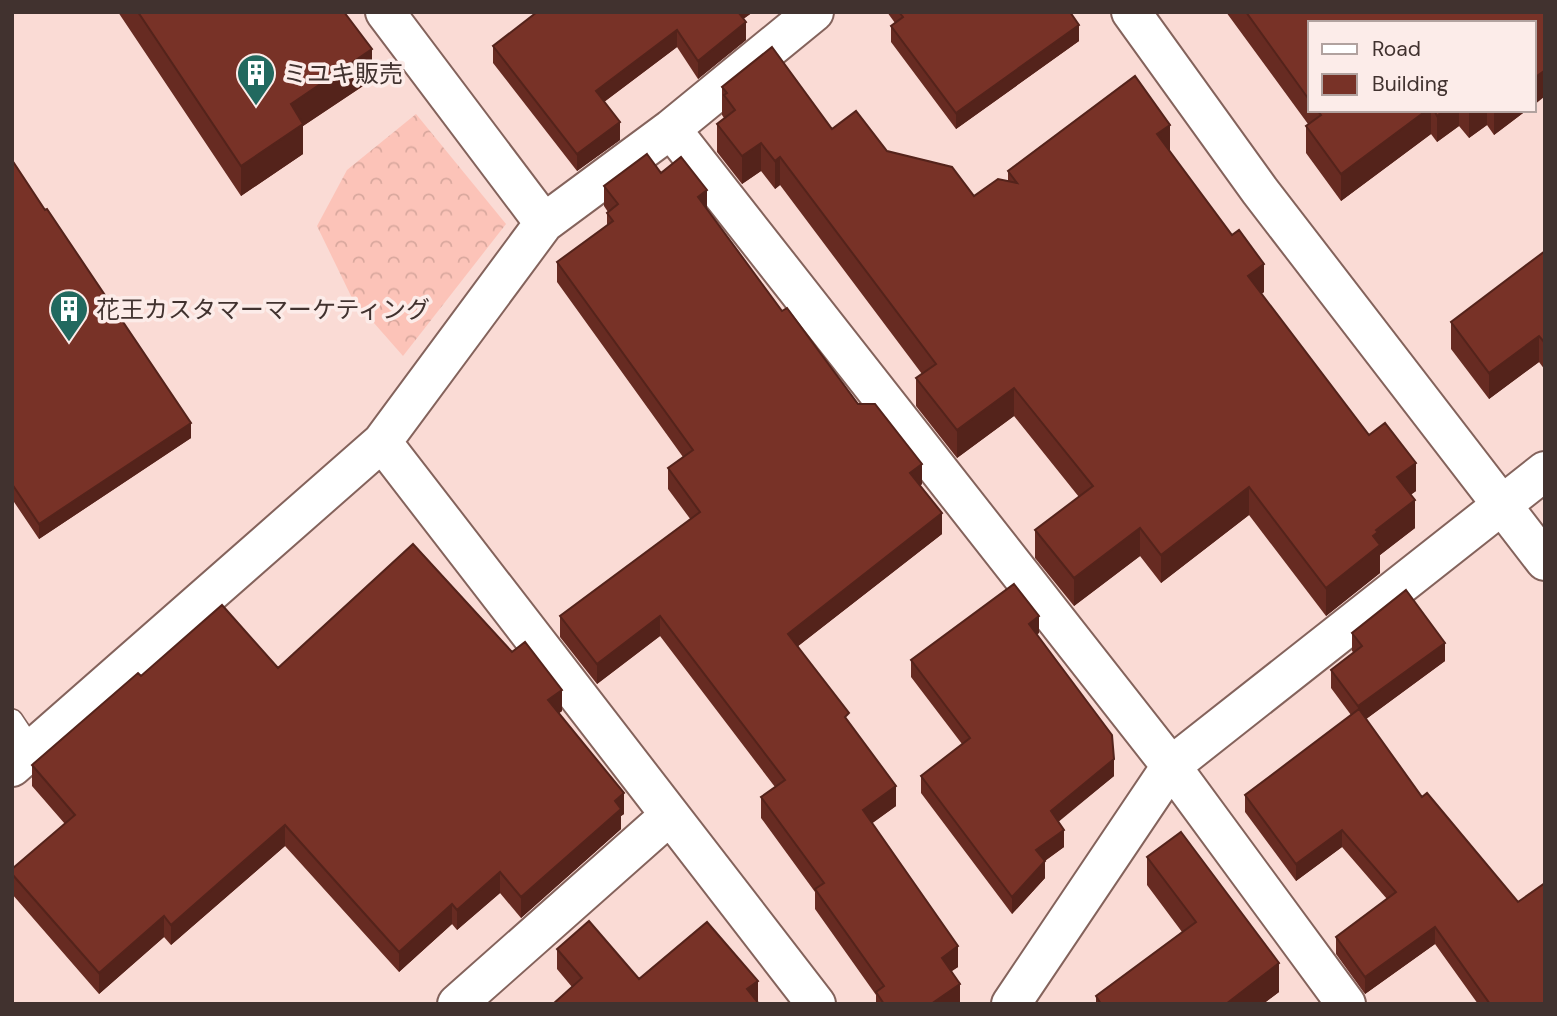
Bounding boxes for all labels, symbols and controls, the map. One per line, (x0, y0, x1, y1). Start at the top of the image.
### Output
legend (1308, 21, 1536, 112)
text: Road (1372, 35, 1421, 63)
building icon: ミユキ販売 (235, 52, 277, 107)
place label: ミユキ販売 (283, 58, 403, 89)
text: Building (1372, 70, 1449, 98)
building icon: 花王カスタマーマーケティング (48, 288, 90, 343)
place label: 花王カスタマーマーケティング (96, 294, 430, 325)

